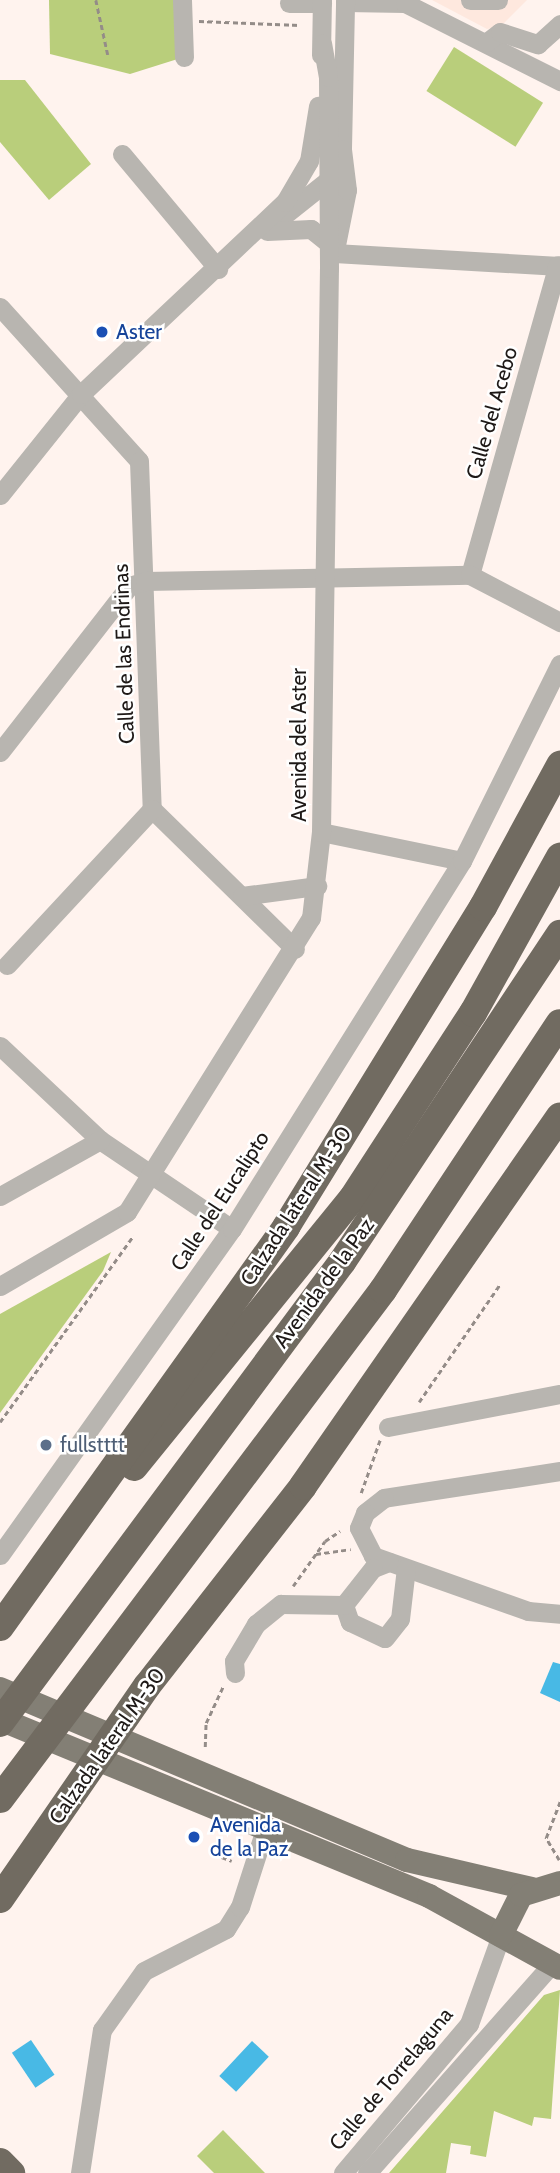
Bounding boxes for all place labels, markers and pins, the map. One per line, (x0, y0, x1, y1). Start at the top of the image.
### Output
place label: Aster (116, 319, 162, 345)
marker: Aster (94, 324, 110, 340)
place label: fullstttt (60, 1432, 125, 1458)
marker: fullstttt (38, 1437, 54, 1453)
place label: Avenida de la Paz (210, 1812, 289, 1862)
marker: Avenida de la Paz (184, 1827, 204, 1847)

